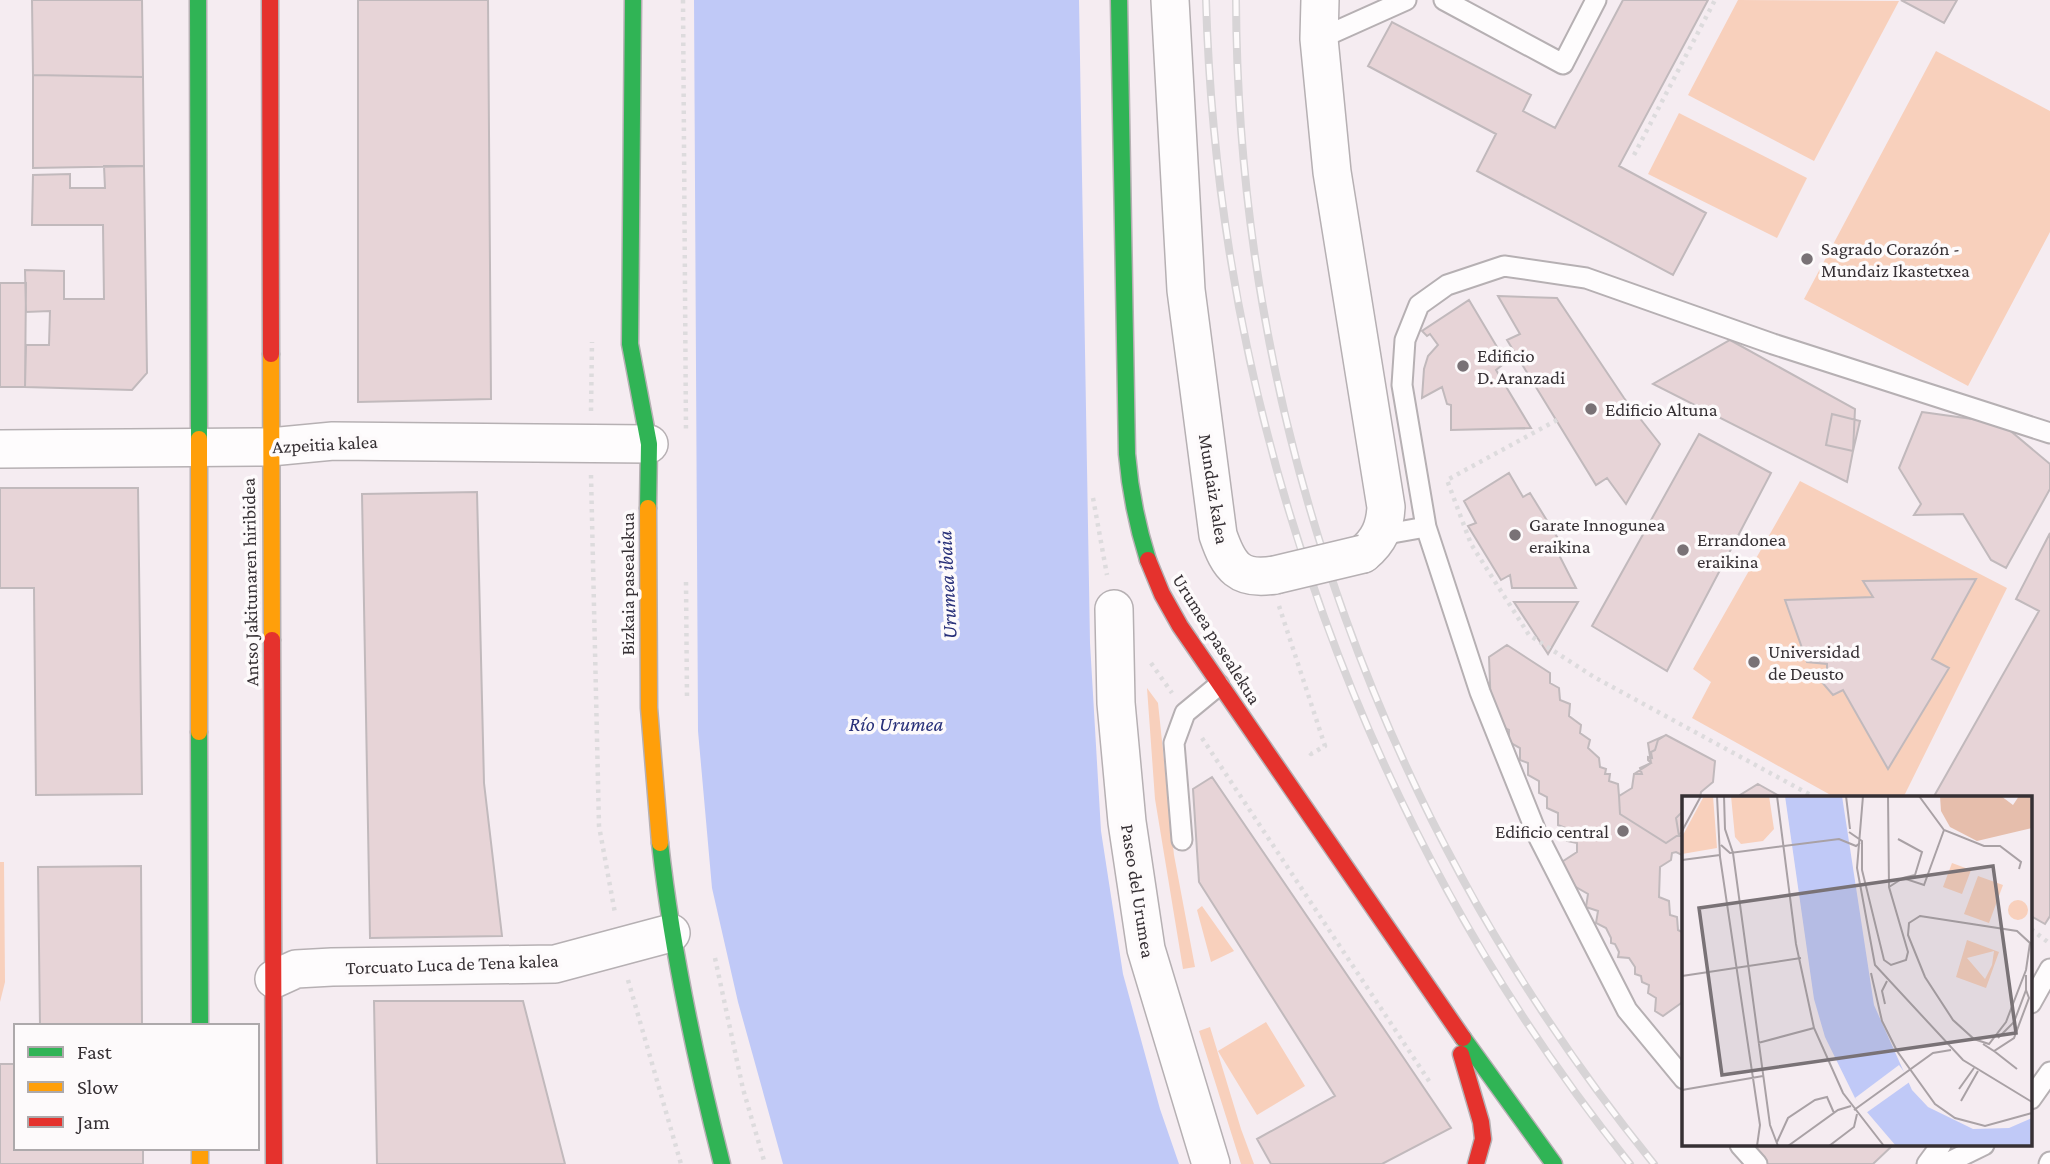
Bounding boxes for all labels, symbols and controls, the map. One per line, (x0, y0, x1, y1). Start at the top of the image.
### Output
place label: Sagrado Corazón - Mundaiz Ikastetxea (1821, 238, 1970, 281)
marker: Sagrado Corazón - Mundaiz Ikastetxea (1799, 251, 1815, 267)
place label: Edificio D. Aranzadi (1477, 345, 1565, 388)
marker: Edificio D. Aranzadi (1455, 358, 1471, 374)
place label: Edificio Altuna (1605, 399, 1718, 420)
marker: Edificio Altuna (1583, 401, 1599, 417)
street label: Azpeitia kalea (272, 431, 379, 457)
street label: Mundaiz kalea (1195, 432, 1233, 546)
street label: Antso Jakitunaren hiribidea (238, 477, 262, 686)
street label: Bizkaia pasealekua (617, 512, 638, 656)
place label: Garate Innogunea eraikina (1529, 514, 1665, 557)
marker: Garate Innogunea eraikina (1507, 527, 1523, 543)
place label: Errandonea eraikina (1697, 529, 1786, 572)
water label: Urumea ibaia (932, 530, 962, 640)
marker: Errandonea eraikina (1675, 542, 1691, 558)
street label: Urumea pasealekua (1168, 570, 1266, 708)
place label: Universidad de Deusto (1768, 641, 1860, 684)
marker: Universidad de Deusto (1746, 654, 1762, 670)
water label: Río Urumea (849, 712, 943, 736)
inset map (1682, 796, 2032, 1146)
place label: Edificio central (1495, 821, 1609, 842)
street label: Paseo del Urumea (1117, 823, 1159, 960)
marker: Edificio central (1615, 823, 1631, 839)
street label: Torcuato Luca de Tena kalea (345, 950, 559, 978)
legend (14, 1024, 259, 1150)
text: Fast (77, 1040, 113, 1064)
text: Slow (77, 1075, 119, 1099)
text: Jam (75, 1110, 110, 1134)

